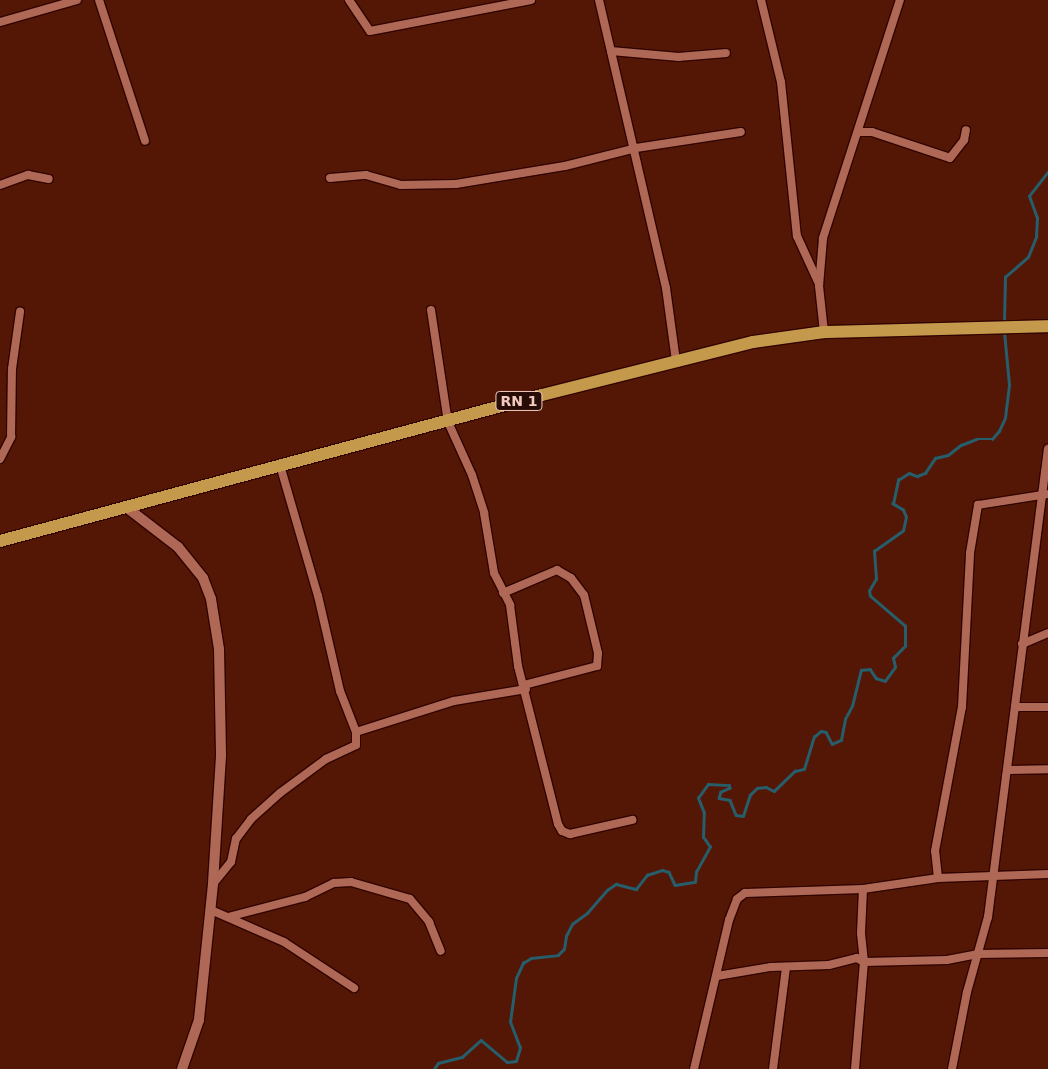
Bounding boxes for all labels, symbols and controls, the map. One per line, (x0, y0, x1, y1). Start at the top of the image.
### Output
road number: RN 1 (495, 390, 543, 412)

